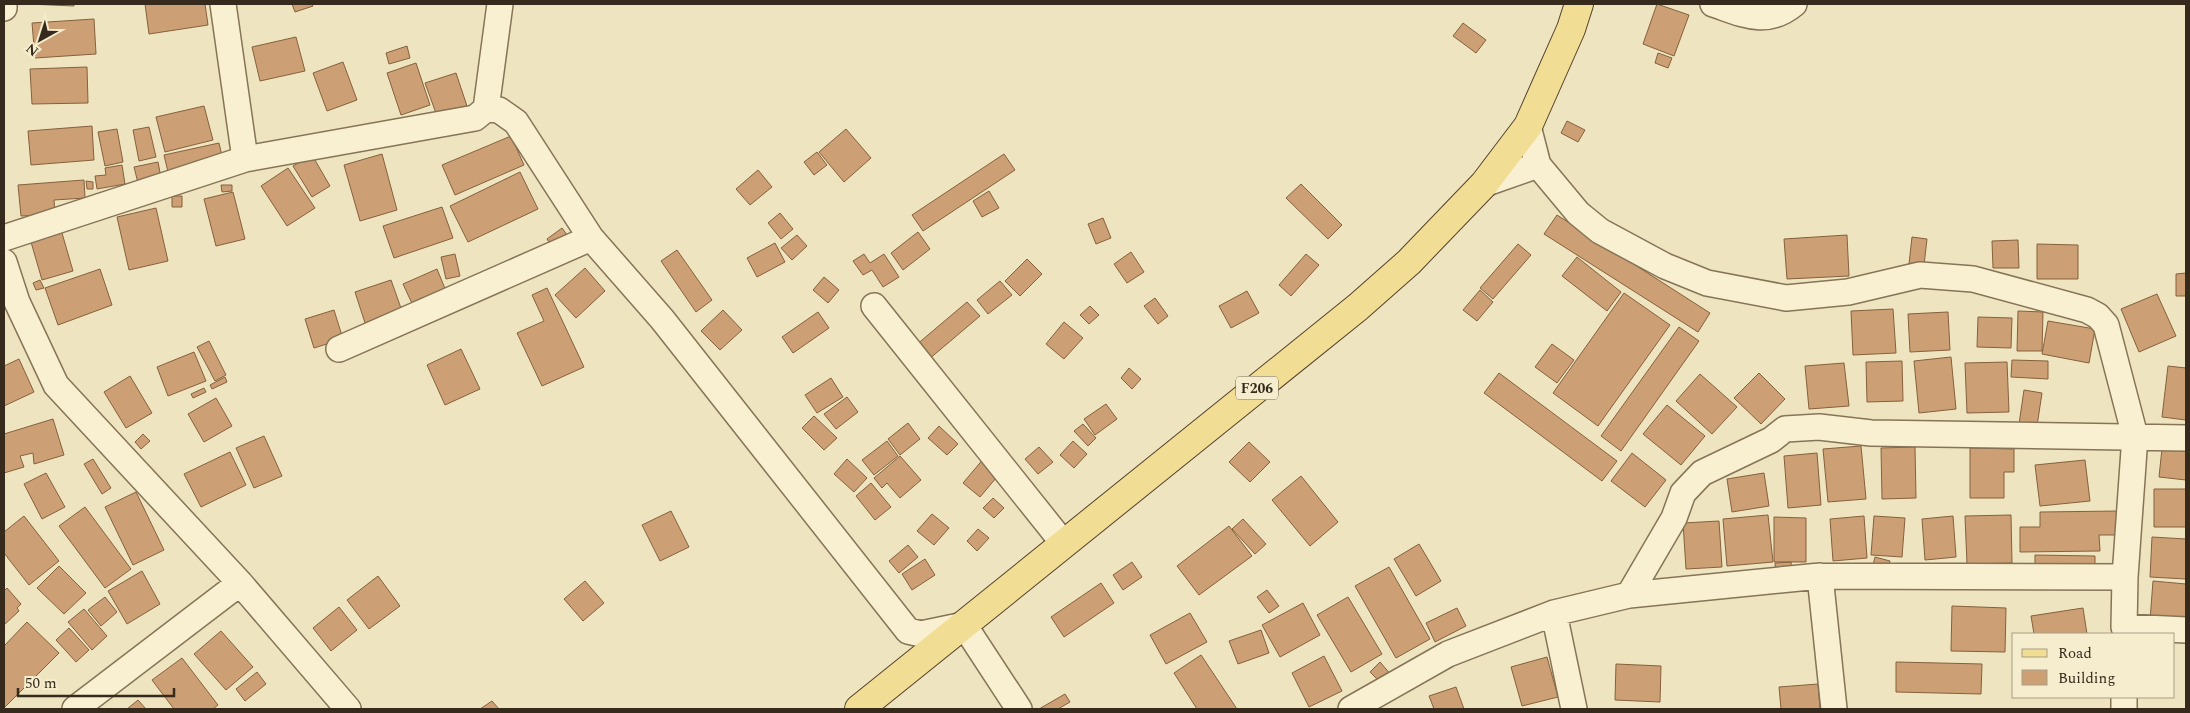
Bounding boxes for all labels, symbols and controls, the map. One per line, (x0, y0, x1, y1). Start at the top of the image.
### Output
north arrow (15, 15, 65, 65)
text: N (21, 38, 43, 61)
road number: F206 (1236, 376, 1278, 399)
legend (2012, 633, 2175, 698)
text: Road (2058, 642, 2092, 665)
scale bar (18, 666, 174, 698)
text: Building (2058, 667, 2115, 690)
text: 50 m (25, 672, 57, 695)

